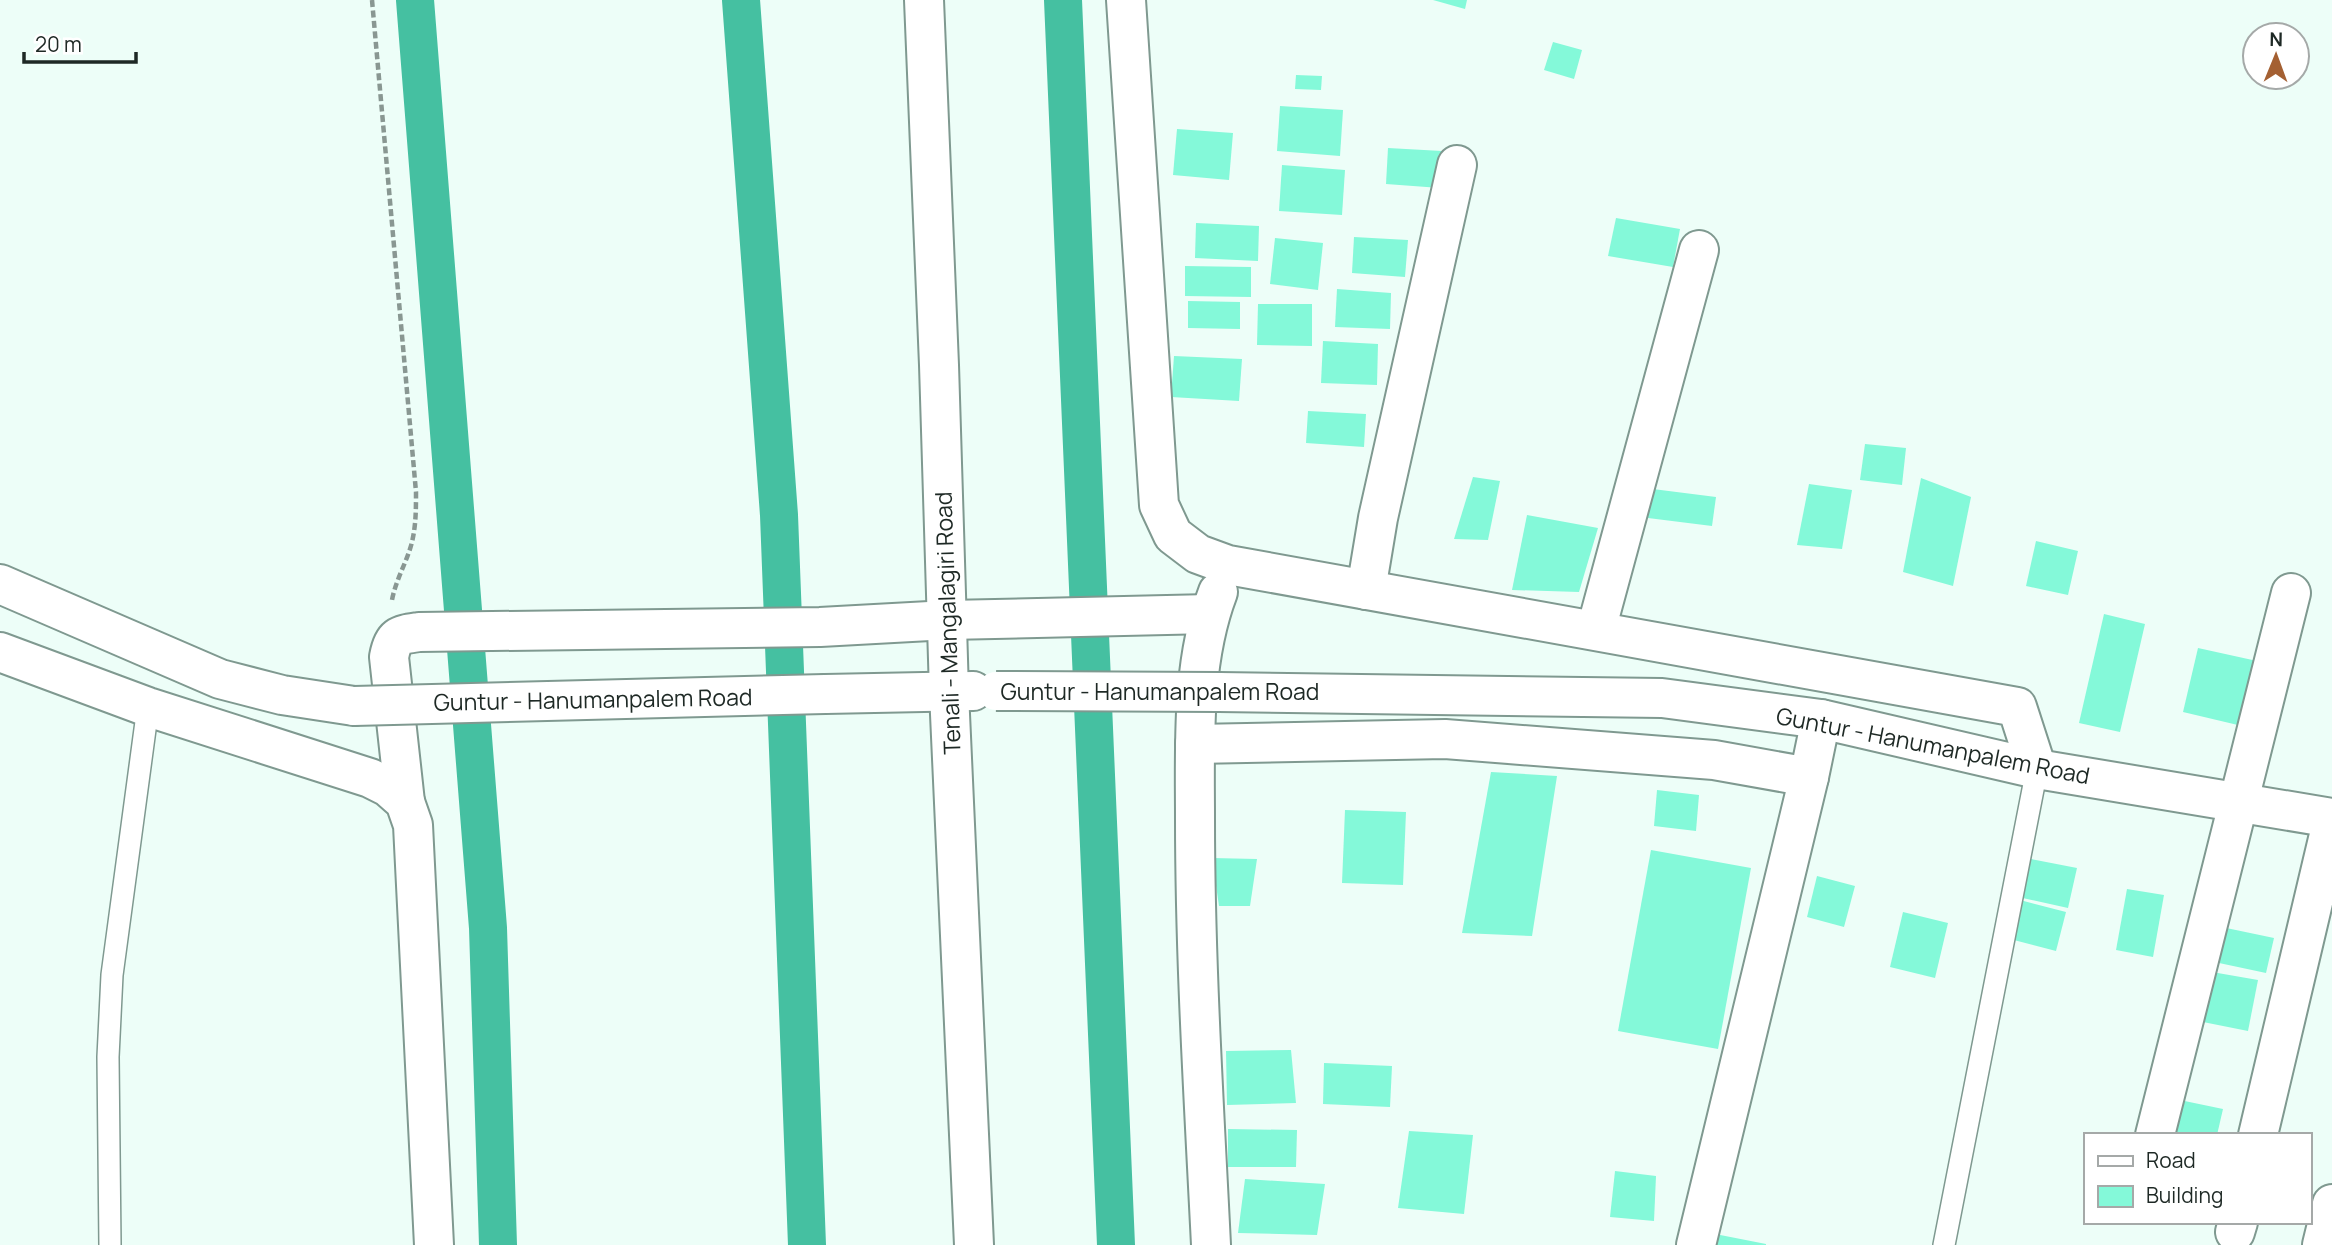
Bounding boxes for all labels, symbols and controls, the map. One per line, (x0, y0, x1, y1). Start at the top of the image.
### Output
scale bar (24, 21, 136, 65)
north arrow (2241, 21, 2311, 91)
text: N (2269, 26, 2283, 52)
text: 20 m (35, 30, 82, 58)
street label: Tenali - Mangalagiri Road (926, 491, 968, 755)
street label: Guntur - Hanumanpalem Road (1001, 675, 1319, 707)
street label: Guntur - Hanumanpalem Road (433, 680, 753, 718)
street label: Guntur - Hanumanpalem Road (1774, 699, 2093, 791)
legend (2084, 1133, 2311, 1224)
text: Road (2146, 1146, 2196, 1174)
text: Building (2146, 1181, 2223, 1209)

